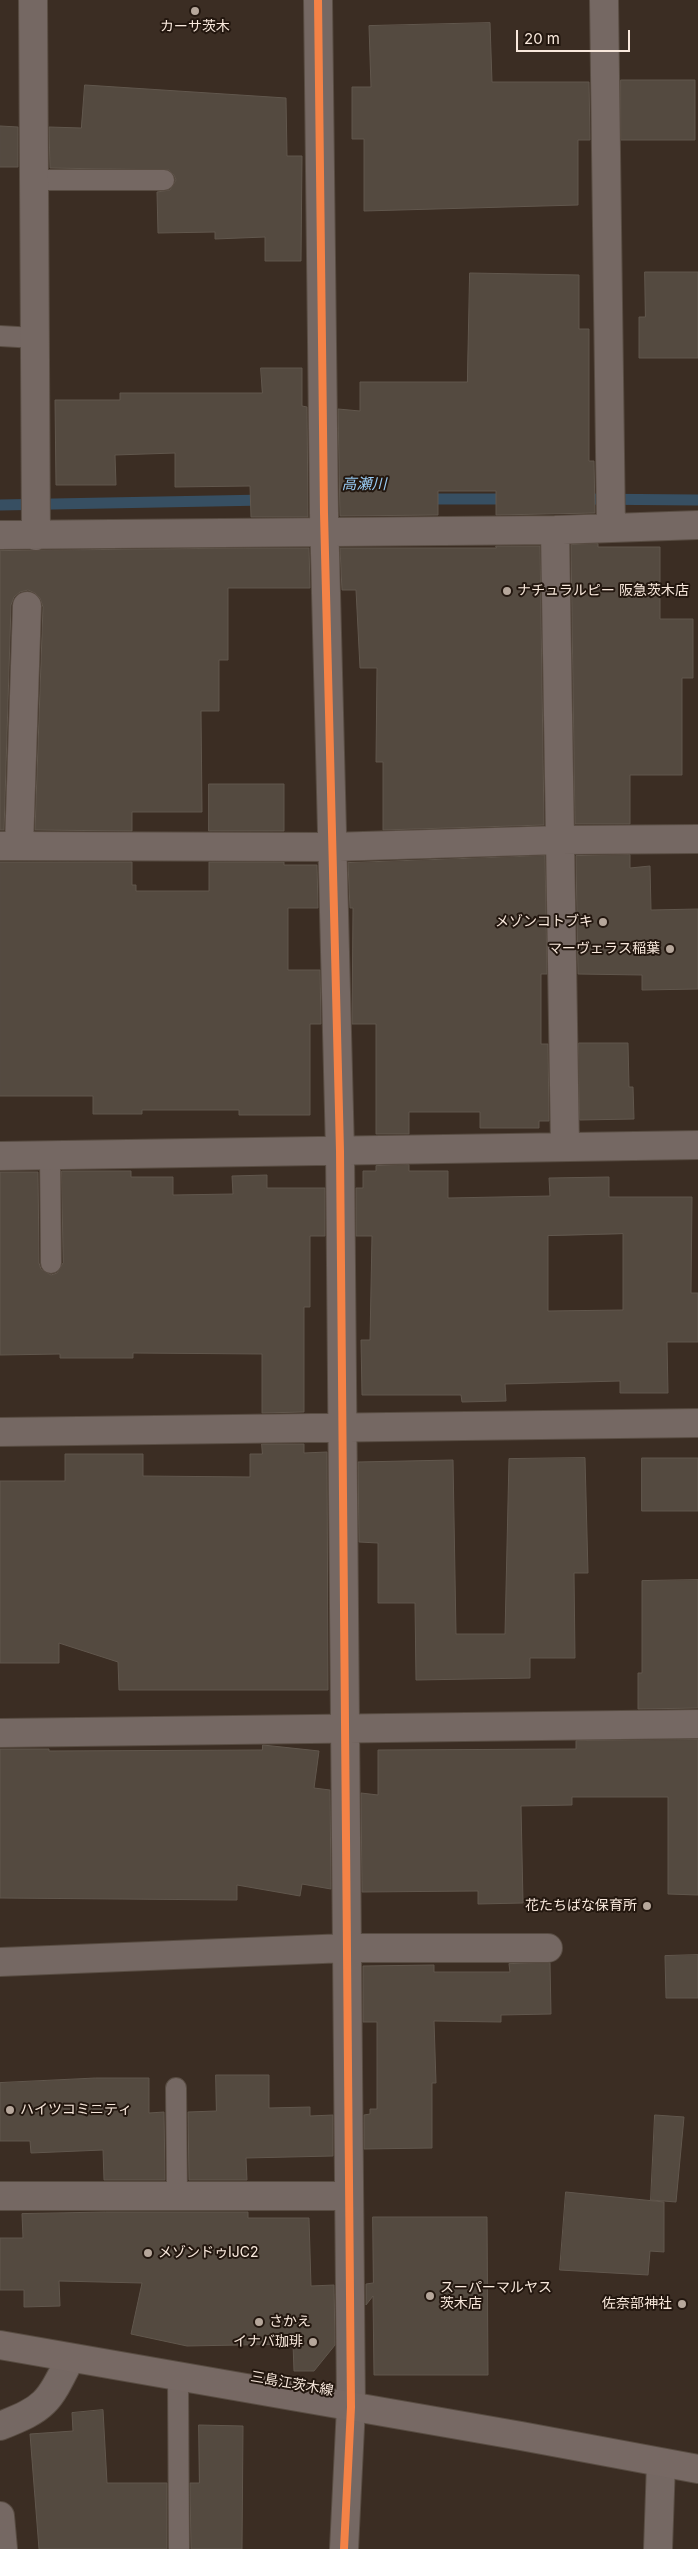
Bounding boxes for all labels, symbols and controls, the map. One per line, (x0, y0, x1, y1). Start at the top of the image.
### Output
marker: カーサ茨木 (189, 5, 201, 17)
place label: カーサ茨木 (160, 19, 230, 35)
scale bar (518, 20, 632, 52)
text: 20 m (524, 29, 560, 48)
water label: 高瀬川 (342, 475, 386, 493)
place label: ナチュラルピー 阪急茨木店 (517, 583, 689, 599)
marker: ナチュラルピー 阪急茨木店 (501, 585, 513, 597)
place label: メゾンコトブキ (495, 914, 593, 930)
marker: メゾンコトブキ (597, 916, 609, 928)
place label: マーヴェラス稲葉 (548, 941, 660, 957)
marker: マーヴェラス稲葉 (664, 943, 676, 955)
place label: 花たちばな保育所 (525, 1898, 637, 1914)
marker: 花たちばな保育所 (641, 1900, 653, 1912)
place label: ハイツコミニティ (20, 2102, 132, 2118)
marker: ハイツコミニティ (4, 2104, 16, 2116)
place label: メゾンドゥIJC2 (158, 2245, 259, 2261)
marker: メゾンドゥIJC2 (142, 2247, 154, 2259)
place label: スーパーマルヤス 茨木店 (440, 2280, 552, 2312)
marker: スーパーマルヤス 茨木店 (424, 2290, 436, 2302)
place label: 佐奈部神社 (602, 2296, 672, 2312)
marker: 佐奈部神社 (676, 2298, 688, 2310)
place label: さかえ (269, 2314, 311, 2330)
marker: さかえ (253, 2316, 265, 2328)
place label: イナバ珈琲 (233, 2334, 303, 2350)
marker: イナバ珈琲 (307, 2336, 319, 2348)
street label: 三島江茨木線 (249, 2368, 335, 2400)

